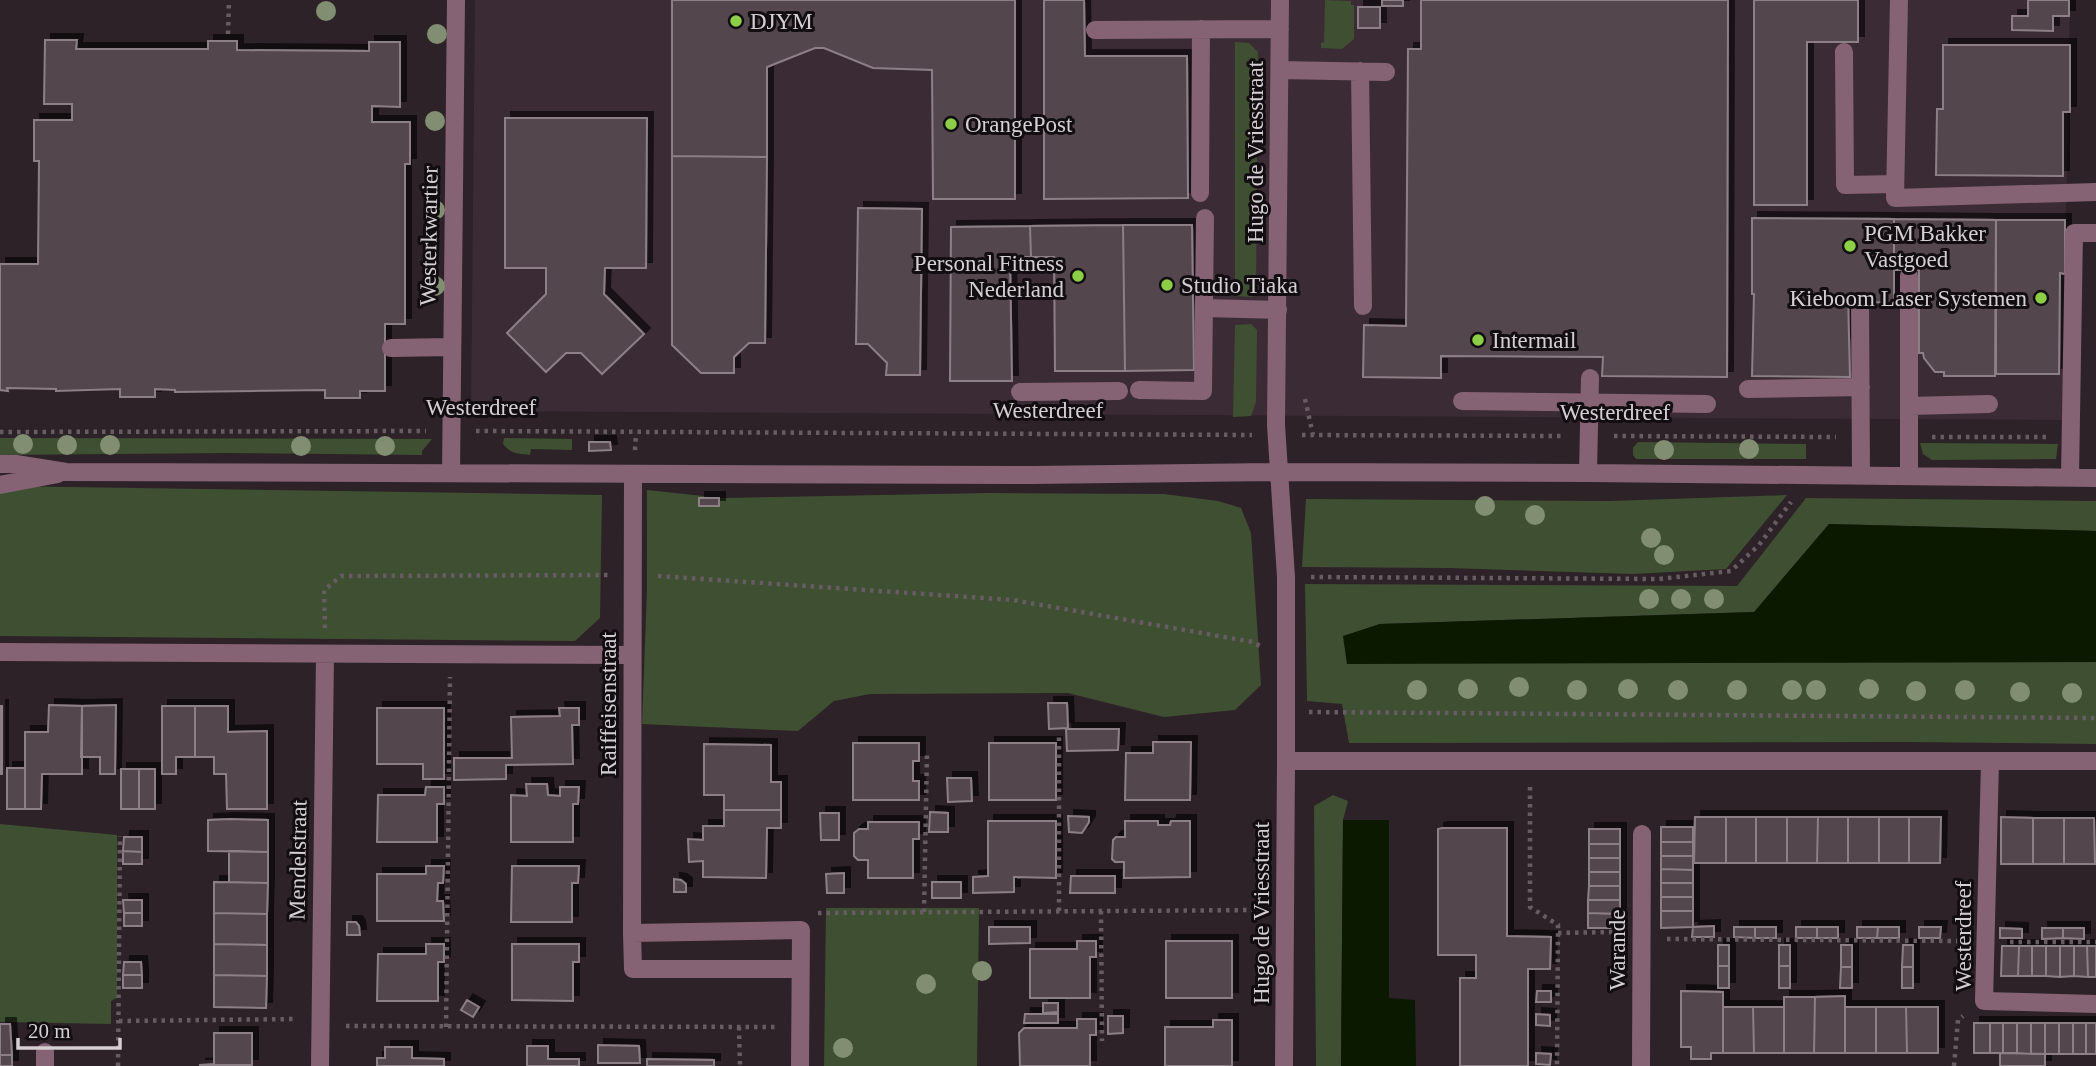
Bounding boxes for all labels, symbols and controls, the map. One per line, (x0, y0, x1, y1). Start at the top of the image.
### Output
place label: DJYM (750, 9, 813, 34)
marker: DJYM (728, 13, 744, 29)
street label: Hugo de Vriesstraat (1243, 60, 1268, 243)
place label: OrangePost (965, 112, 1073, 137)
marker: OrangePost (943, 116, 959, 132)
street label: Westerkwartier (415, 166, 443, 306)
place label: PGM Bakker Vastgoed (1864, 221, 1986, 272)
marker: PGM Bakker Vastgoed (1842, 238, 1858, 254)
place label: Personal Fitness Nederland (914, 251, 1064, 302)
marker: Personal Fitness Nederland (1070, 268, 1086, 284)
place label: Studio Tiaka (1181, 273, 1298, 298)
marker: Studio Tiaka (1159, 277, 1175, 293)
place label: Kieboom Laser Systemen (1789, 286, 2027, 311)
marker: Kieboom Laser Systemen (2033, 290, 2049, 306)
place label: Intermail (1492, 328, 1576, 353)
marker: Intermail (1470, 332, 1486, 348)
street label: Westerdreef (426, 395, 537, 420)
street label: Westerdreef (993, 398, 1104, 423)
street label: Westerdreef (1560, 400, 1671, 425)
street label: Raiffeisenstraat (596, 631, 621, 776)
street label: Mendelstraat (284, 799, 312, 920)
street label: Hugo de Vriesstraat (1249, 821, 1274, 1004)
street label: Westerdreef (1951, 880, 1976, 991)
street label: Warande (1605, 909, 1630, 991)
scale bar (18, 1006, 119, 1050)
text: 20 m (28, 1019, 71, 1043)

